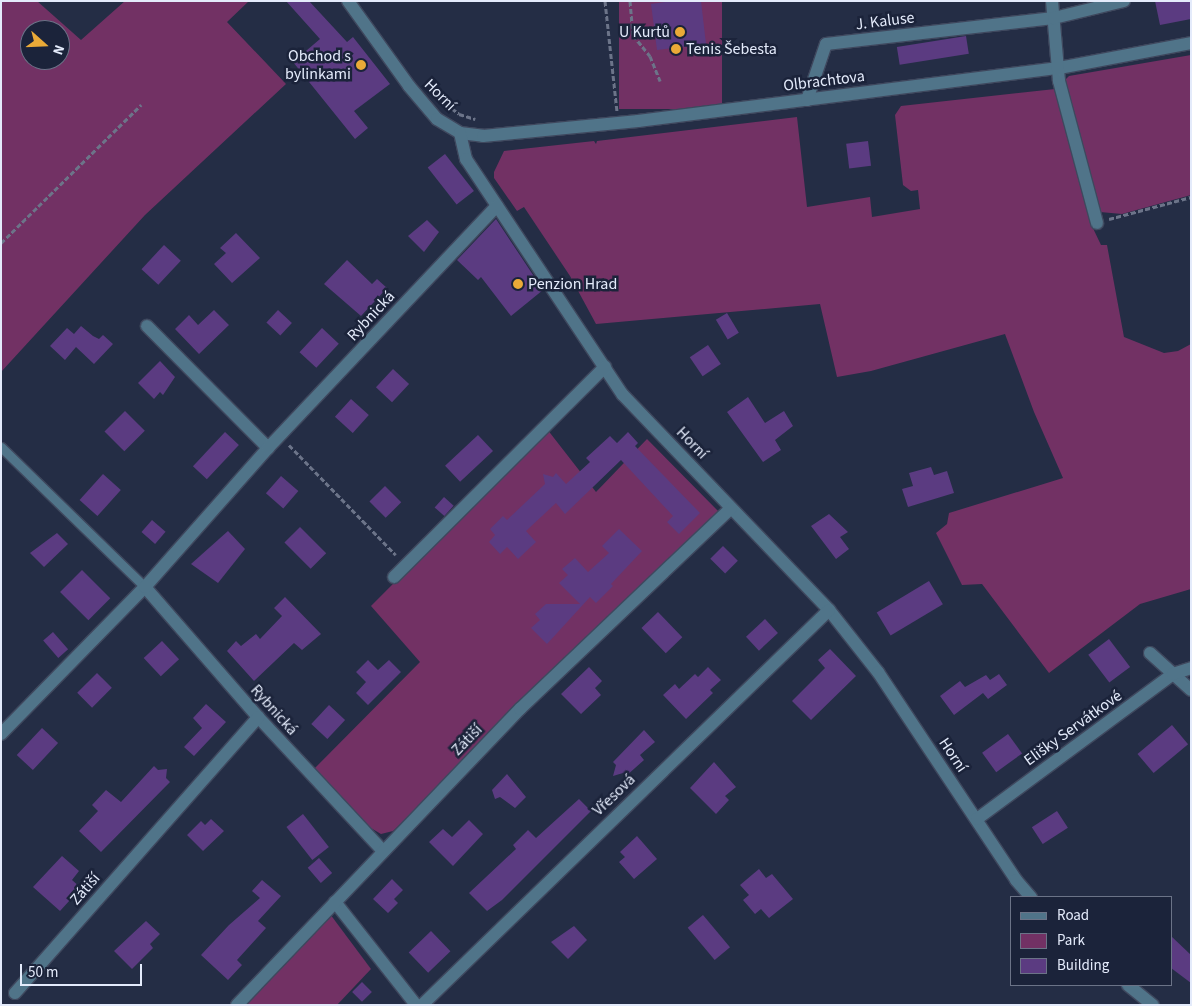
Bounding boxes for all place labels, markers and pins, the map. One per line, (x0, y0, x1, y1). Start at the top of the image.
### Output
place label: U Kurtů (619, 22, 670, 42)
marker: U Kurtů (674, 26, 686, 38)
place label: Tenis Šebesta (686, 39, 777, 59)
marker: Tenis Šebesta (670, 43, 682, 55)
place label: Obchod s bylinkami (285, 46, 351, 84)
marker: Obchod s bylinkami (355, 59, 367, 71)
place label: Penzion Hrad (528, 274, 617, 294)
marker: Penzion Hrad (512, 278, 524, 290)

